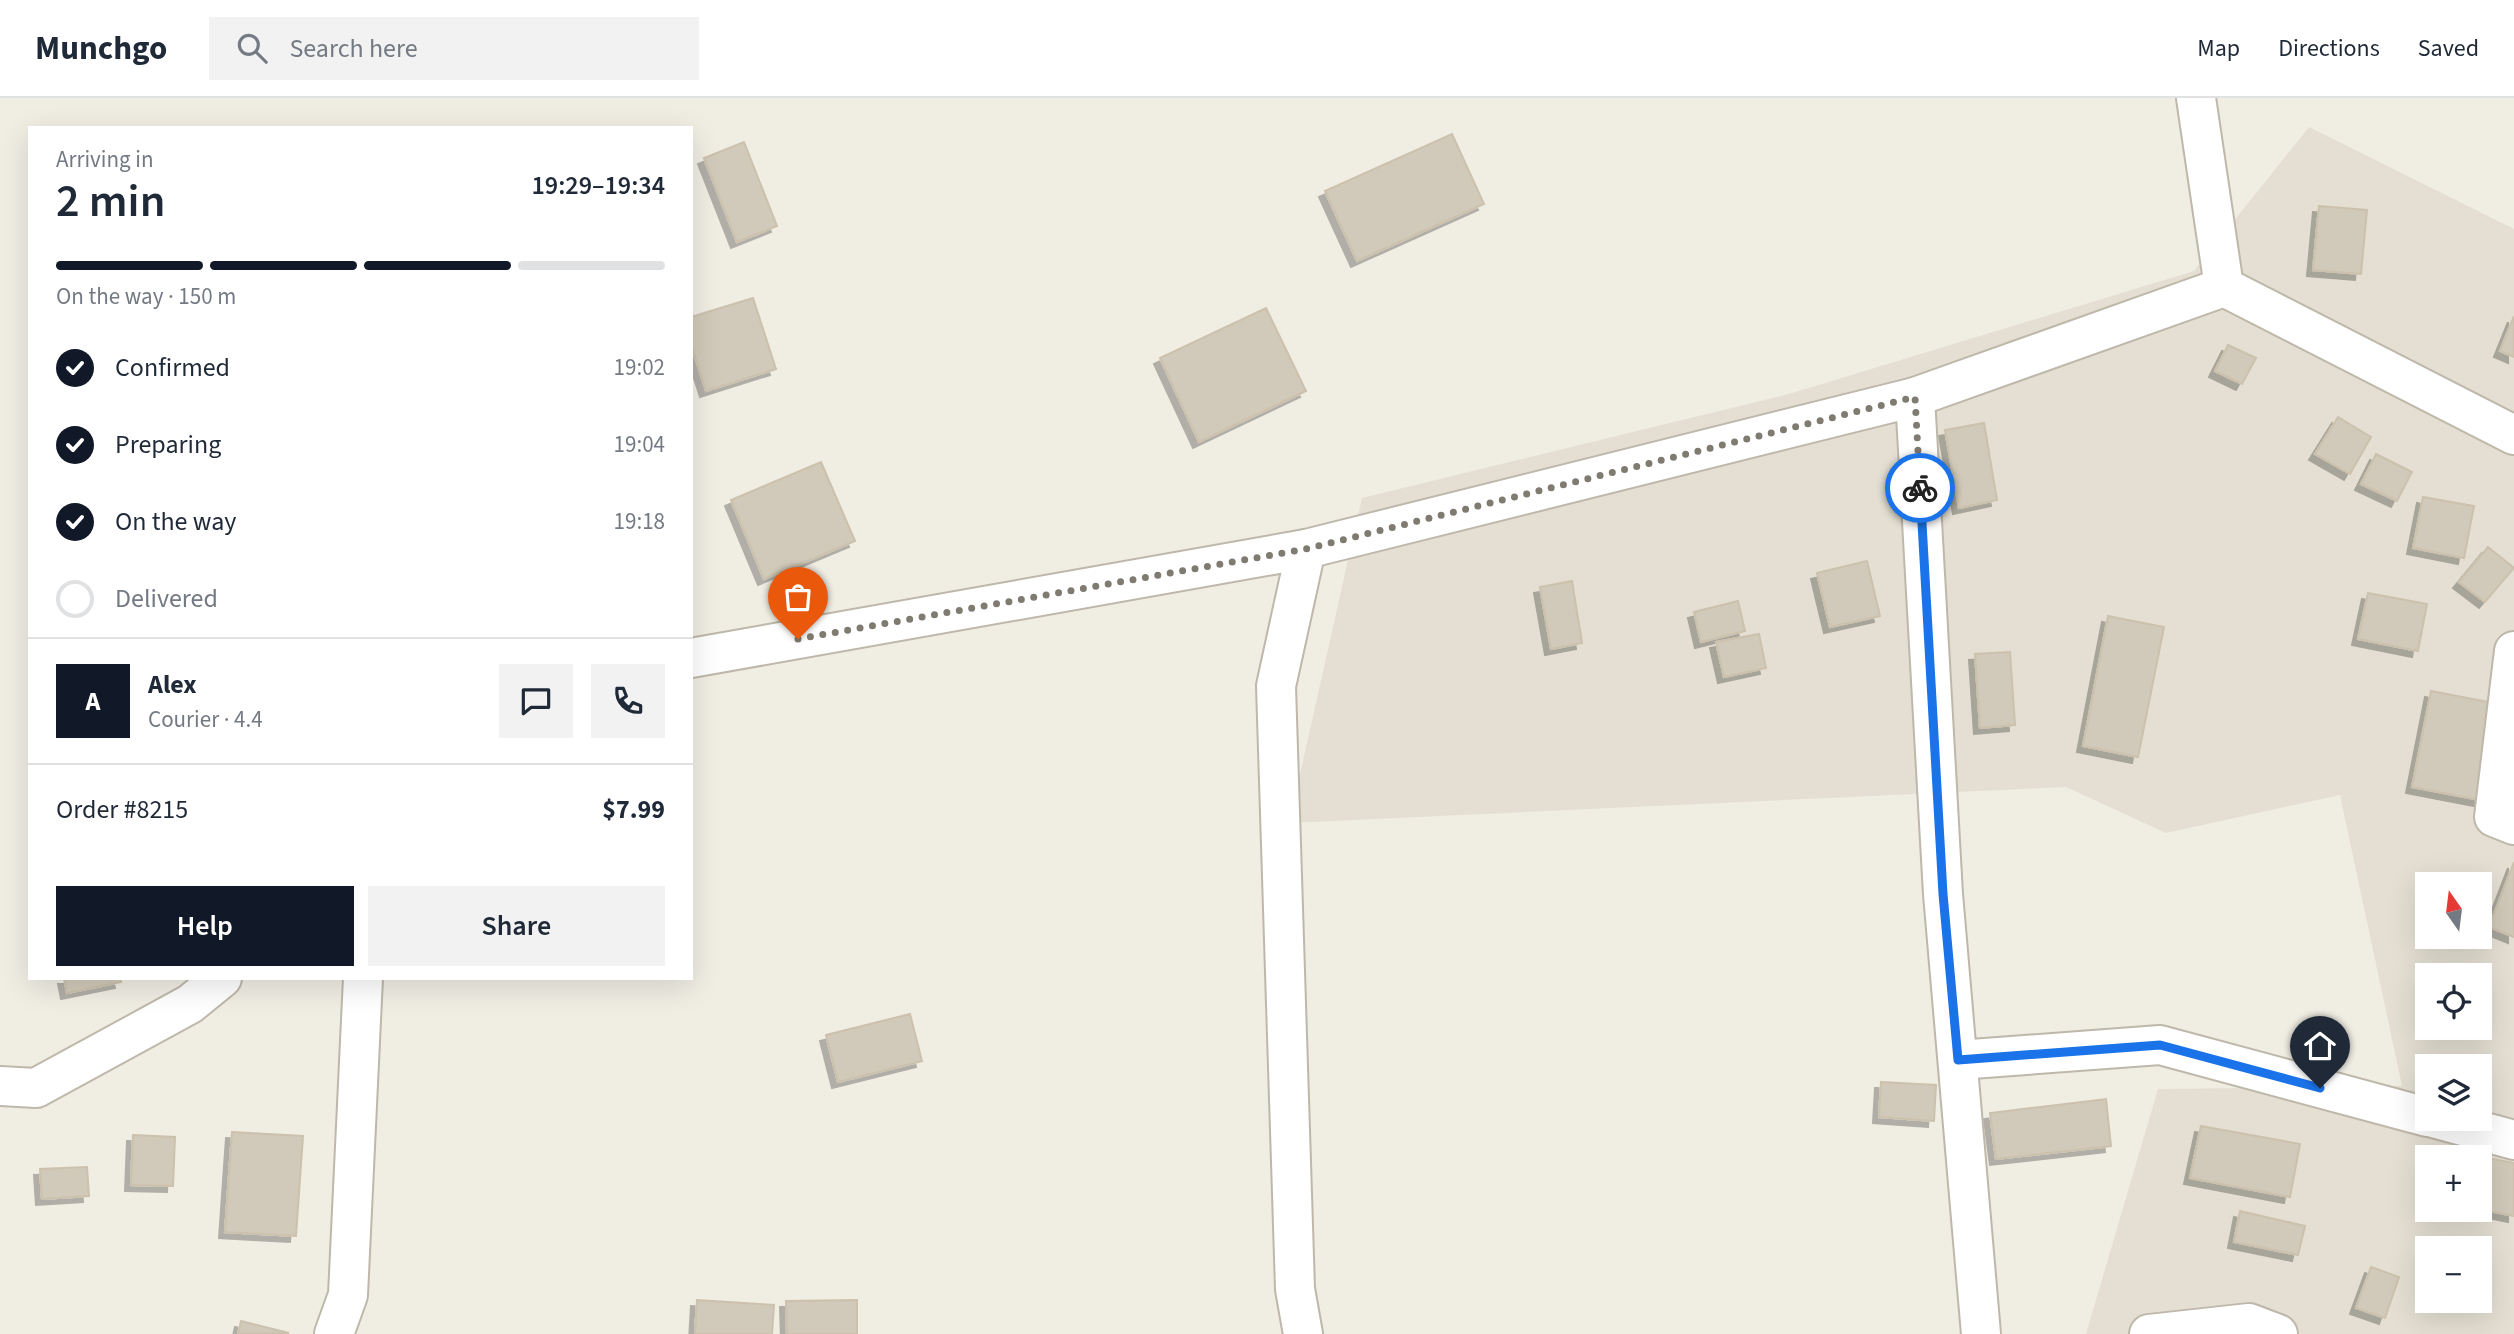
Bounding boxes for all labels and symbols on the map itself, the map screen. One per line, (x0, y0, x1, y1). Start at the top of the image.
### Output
courier (1885, 453, 1955, 523)
pin (768, 567, 828, 639)
north arrow (2415, 872, 2492, 948)
pin (2290, 1016, 2350, 1088)

